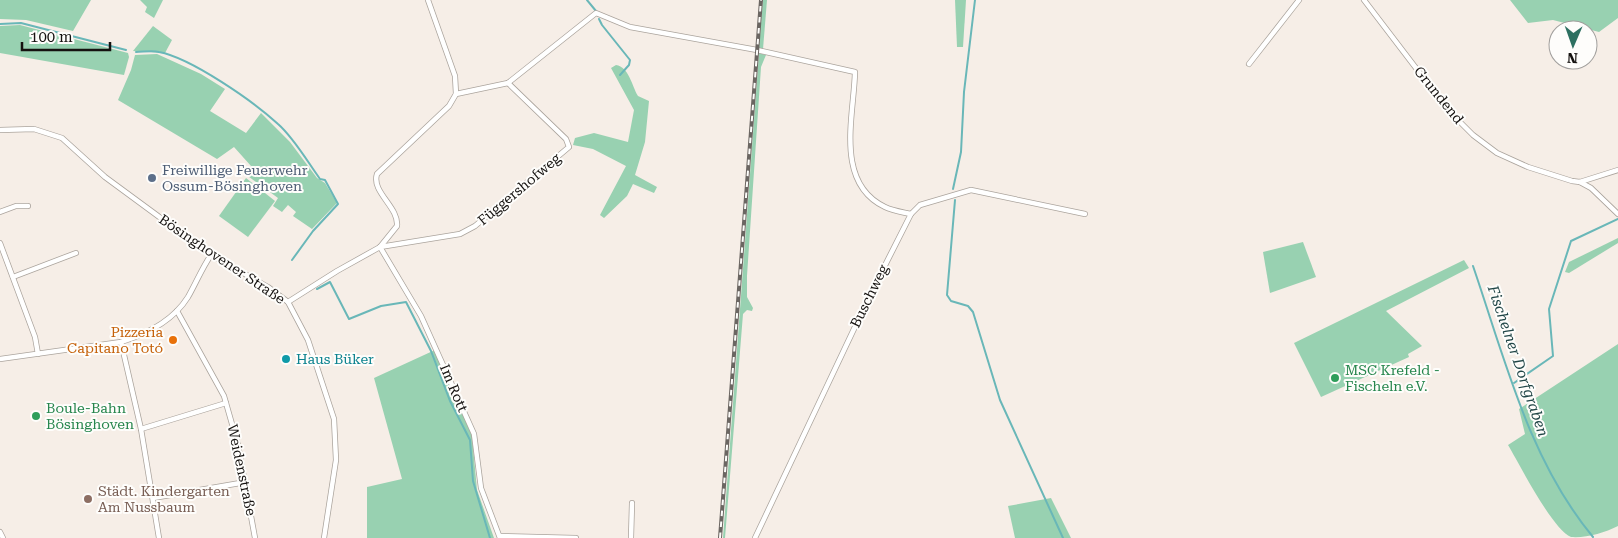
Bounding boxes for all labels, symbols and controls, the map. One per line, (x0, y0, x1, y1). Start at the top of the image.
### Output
scale bar (22, 20, 110, 52)
north arrow (1548, 20, 1598, 70)
text: 100 m (30, 28, 73, 46)
text: N (1567, 50, 1578, 66)
street label: Grundend (1411, 63, 1467, 127)
street label: Függershofweg (474, 150, 564, 228)
place label: Freiwillige Feuerwehr Ossum-Bösinghoven (162, 162, 308, 194)
marker: Freiwillige Feuerwehr Ossum-Bösinghoven (146, 172, 158, 184)
street label: Bösinghovener Straße (156, 211, 288, 307)
street label: Buschweg (847, 262, 891, 330)
water label: Fischelner Dorfgraben (1483, 282, 1552, 439)
place label: Pizzeria Capitano Totó (67, 324, 163, 356)
marker: Pizzeria Capitano Totó (167, 334, 179, 346)
place label: Haus Büker (296, 351, 374, 367)
marker: Haus Büker (280, 353, 292, 365)
street label: Im Rott (437, 362, 471, 414)
place label: MSC Krefeld - Fischeln e.V. (1345, 362, 1440, 394)
marker: MSC Krefeld - Fischeln e.V. (1329, 372, 1341, 384)
place label: Boule-Bahn Bösinghoven (46, 400, 134, 432)
marker: Boule-Bahn Bösinghoven (30, 410, 42, 422)
street label: Weidenstraße (225, 423, 260, 517)
place label: Städt. Kindergarten Am Nussbaum (98, 483, 230, 515)
marker: Städt. Kindergarten Am Nussbaum (82, 493, 94, 505)

